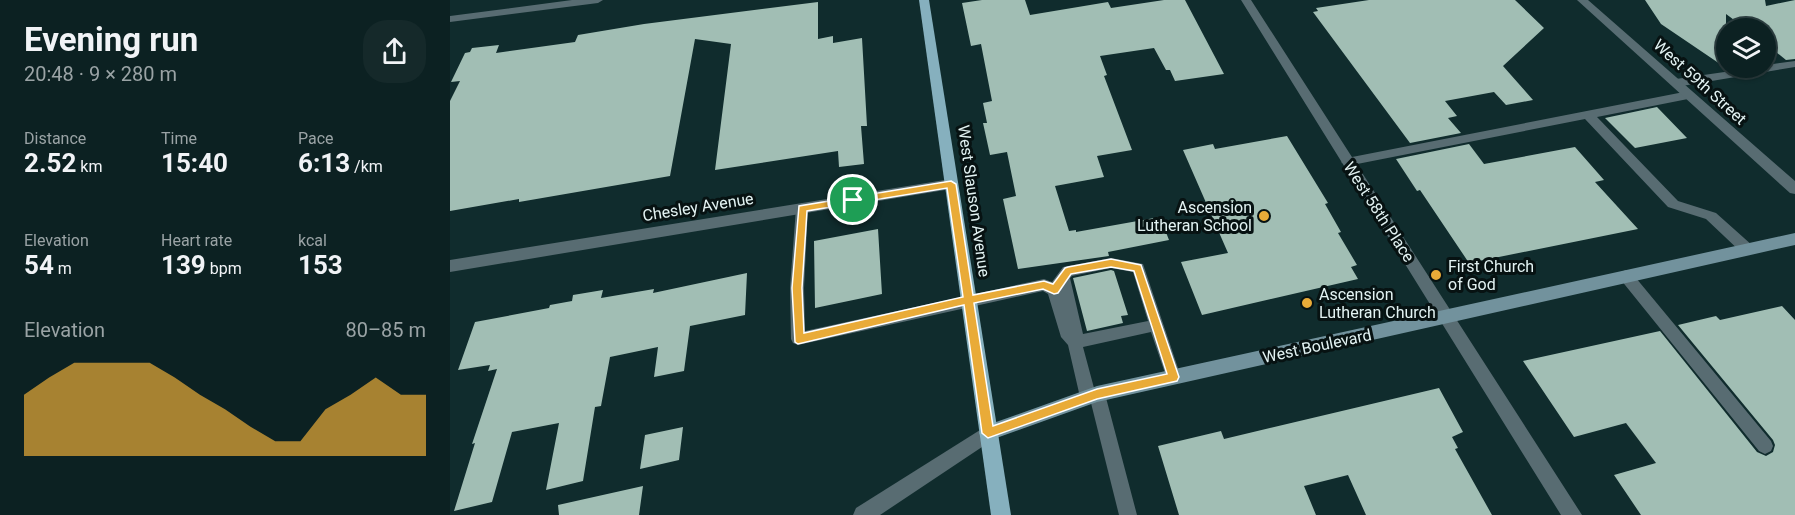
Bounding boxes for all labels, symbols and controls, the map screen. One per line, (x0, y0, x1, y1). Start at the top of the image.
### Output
map controls (1716, 18, 1776, 78)
button: layers (1716, 18, 1776, 78)
text: Evening run (24, 20, 198, 59)
button: share (363, 20, 426, 83)
street label: West 59th Street (1650, 35, 1750, 129)
text: 20:48 · 9 × 280 m (24, 62, 177, 86)
street label: West Slauson Avenue (954, 124, 994, 278)
text: Distance (24, 129, 86, 148)
text: Time (161, 129, 197, 148)
text: Pace (298, 129, 334, 148)
text: 2.52 (24, 148, 76, 178)
text: 15:40 (161, 148, 228, 178)
text: 6:13 (298, 148, 350, 178)
text: km (76, 157, 102, 176)
text: /km (350, 157, 383, 176)
street label: West 58th Place (1340, 158, 1418, 266)
pin (827, 174, 878, 225)
icon: arrive (836, 183, 869, 216)
street label: Chesley Avenue (641, 189, 755, 225)
place label: Ascension Lutheran School (1137, 198, 1252, 235)
marker: Ascension Lutheran School (1257, 209, 1271, 223)
text: Elevation (24, 231, 89, 250)
text: Heart rate (161, 231, 232, 250)
text: kcal (298, 231, 327, 250)
text: 54 (24, 250, 54, 280)
text: 139 (161, 250, 206, 280)
text: 153 (298, 250, 343, 280)
place label: First Church of God (1448, 257, 1534, 294)
text: m (54, 259, 72, 278)
text: bpm (206, 259, 242, 278)
marker: First Church of God (1429, 268, 1443, 282)
place label: Ascension Lutheran Church (1319, 285, 1436, 322)
marker: Ascension Lutheran Church (1300, 296, 1314, 310)
text: Elevation (24, 318, 105, 342)
text: 80–85 m (345, 318, 426, 342)
street label: West Boulevard (1261, 325, 1373, 367)

